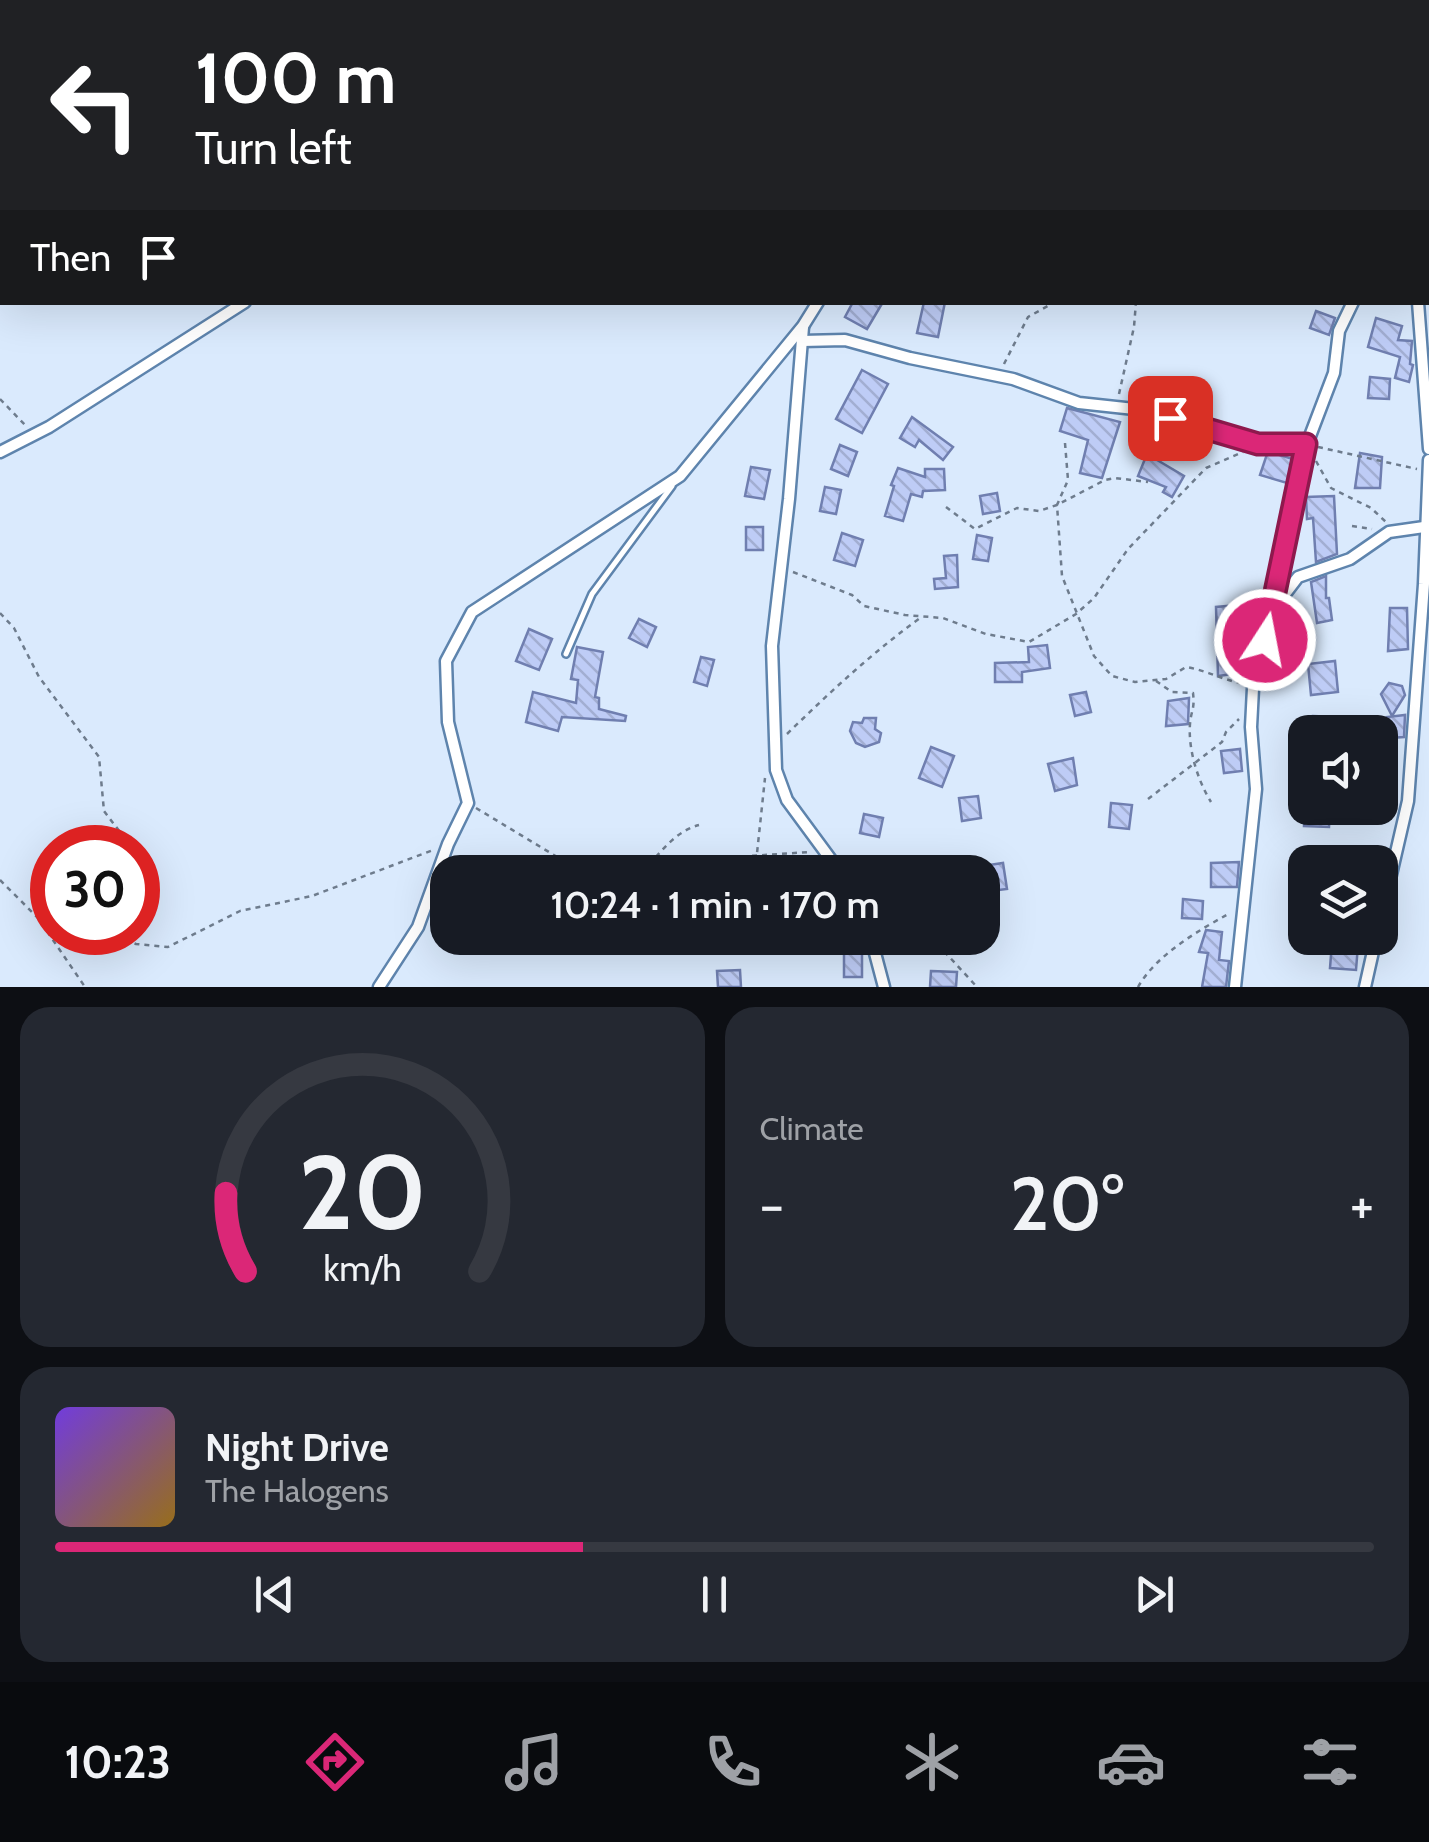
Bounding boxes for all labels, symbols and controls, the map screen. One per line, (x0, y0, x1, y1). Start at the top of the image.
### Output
text: 100 m (195, 35, 396, 121)
icon: left (30, 40, 160, 170)
text: Turn left (195, 121, 352, 175)
icon: arrive (131, 230, 186, 285)
text: Then (30, 234, 111, 281)
pin (1128, 376, 1213, 461)
icon: arrive (1143, 391, 1198, 446)
position arrow (1213, 588, 1317, 692)
map controls (1288, 715, 1398, 955)
button: sound (1288, 715, 1398, 825)
speed limit sign: 30 (30, 825, 160, 955)
button: layers (1288, 845, 1398, 955)
text: 10:24 · 1 min · 170 m (550, 881, 880, 928)
text: Climate (760, 1109, 864, 1148)
text: 20 (298, 1129, 426, 1255)
text: 20° (1010, 1158, 1124, 1249)
text: − (760, 1171, 784, 1238)
text: + (1350, 1171, 1374, 1238)
text: km/h (323, 1247, 401, 1290)
text: Night Drive (205, 1424, 389, 1471)
text: The Halogens (205, 1471, 389, 1510)
icon: previous (247, 1567, 302, 1622)
icon: pause (687, 1567, 742, 1622)
icon: next (1127, 1567, 1182, 1622)
icon: directions (300, 1727, 370, 1797)
icon: music (499, 1727, 569, 1797)
icon: phone (698, 1727, 768, 1797)
icon: climate (897, 1727, 967, 1797)
icon: car (1096, 1727, 1166, 1797)
icon: filters (1295, 1727, 1365, 1797)
text: 10:23 (64, 1735, 171, 1789)

